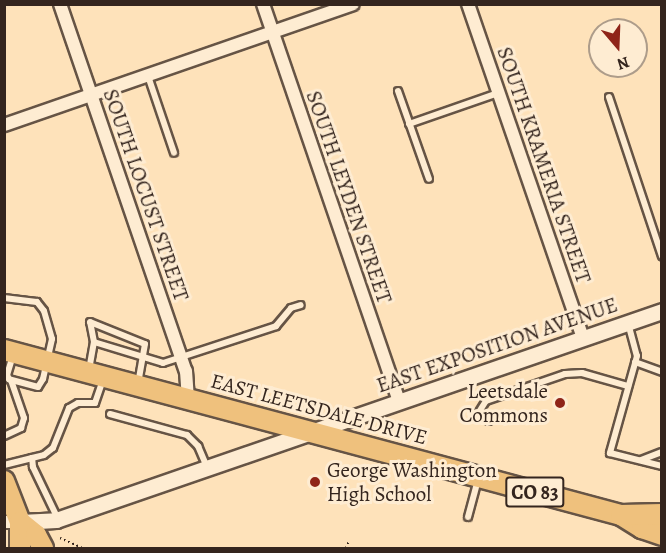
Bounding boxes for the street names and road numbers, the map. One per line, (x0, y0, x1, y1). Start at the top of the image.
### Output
street label: SOUTH KRAMERIA STREET (492, 44, 596, 286)
street label: SOUTH LOCUST STREET (98, 86, 194, 304)
street label: SOUTH LEYDEN STREET (301, 88, 397, 306)
street label: EAST EXPOSITION AVENUE (373, 292, 621, 398)
street label: EAST LEETSDALE DRIVE (208, 368, 430, 450)
road number: CO 83 (505, 475, 565, 509)

